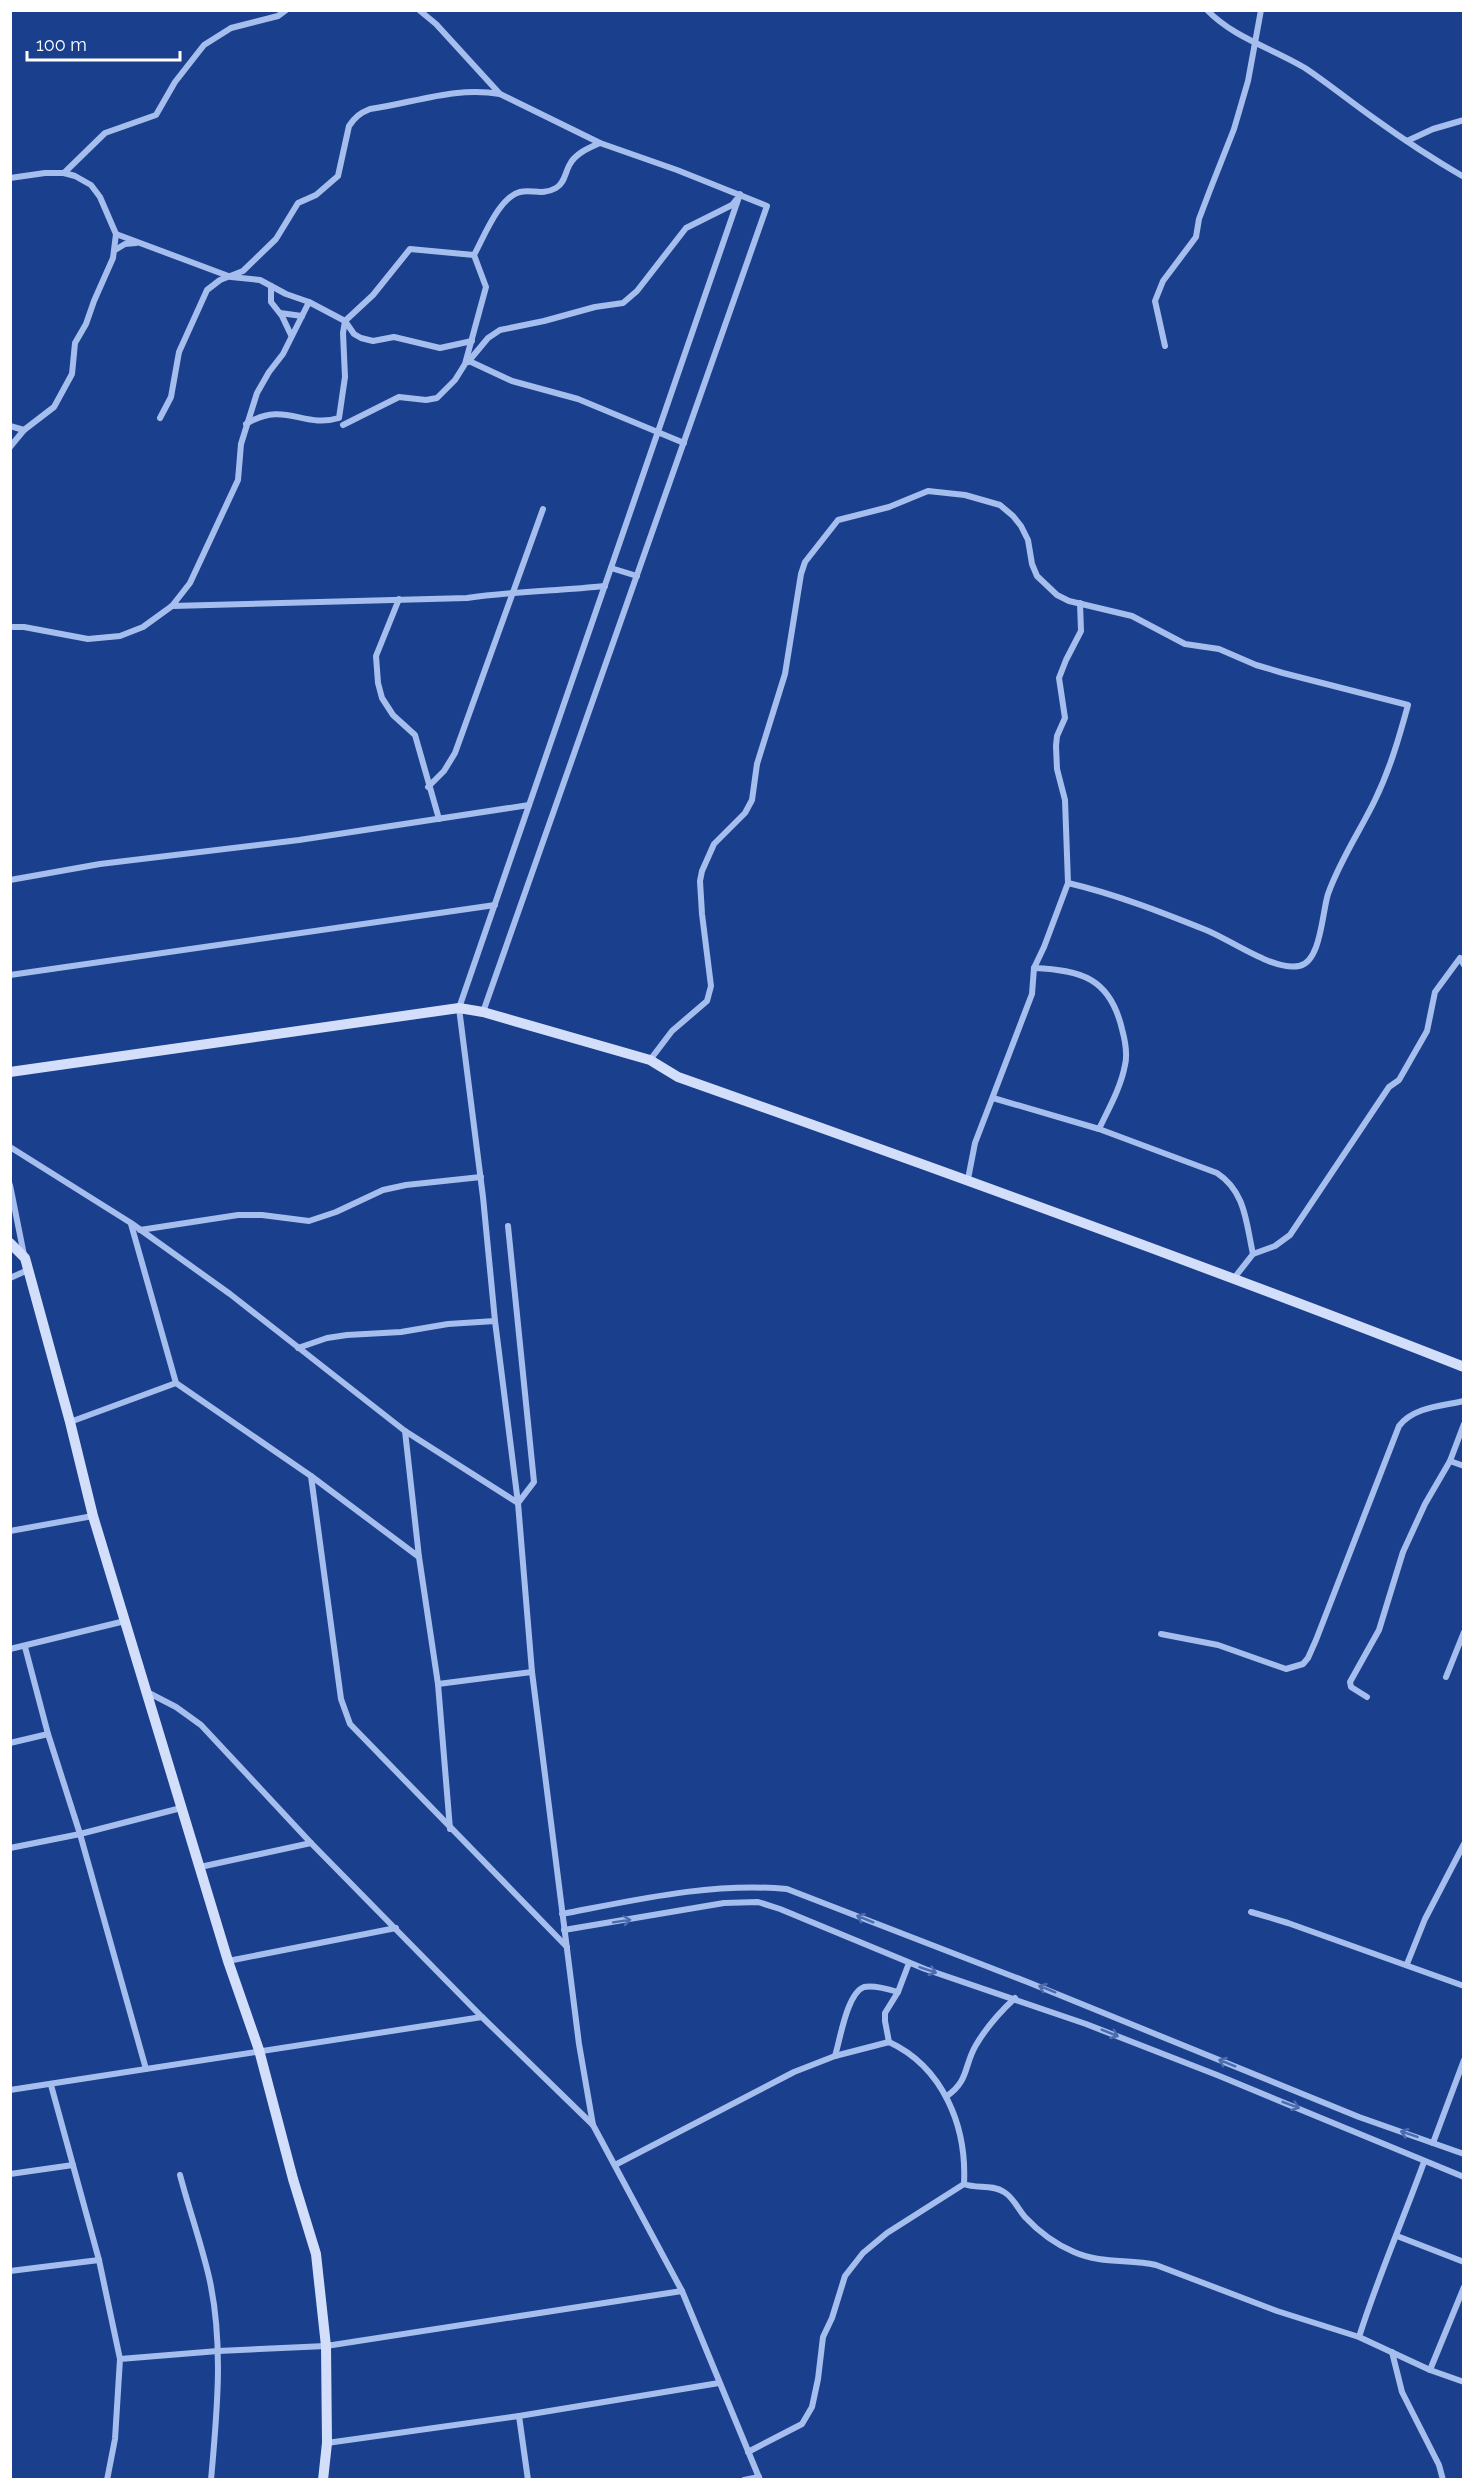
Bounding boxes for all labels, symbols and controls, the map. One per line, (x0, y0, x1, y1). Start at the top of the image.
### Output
scale bar (27, 24, 180, 62)
text: 100 m (36, 34, 87, 55)
one-way arrow (856, 1913, 875, 1924)
one-way arrow (612, 1915, 632, 1926)
one-way arrow (918, 1965, 937, 1976)
one-way arrow (1038, 1983, 1056, 1994)
one-way arrow (1100, 2028, 1119, 2039)
one-way arrow (1218, 2057, 1237, 2068)
one-way arrow (1281, 2100, 1300, 2111)
one-way arrow (1400, 2128, 1418, 2139)

